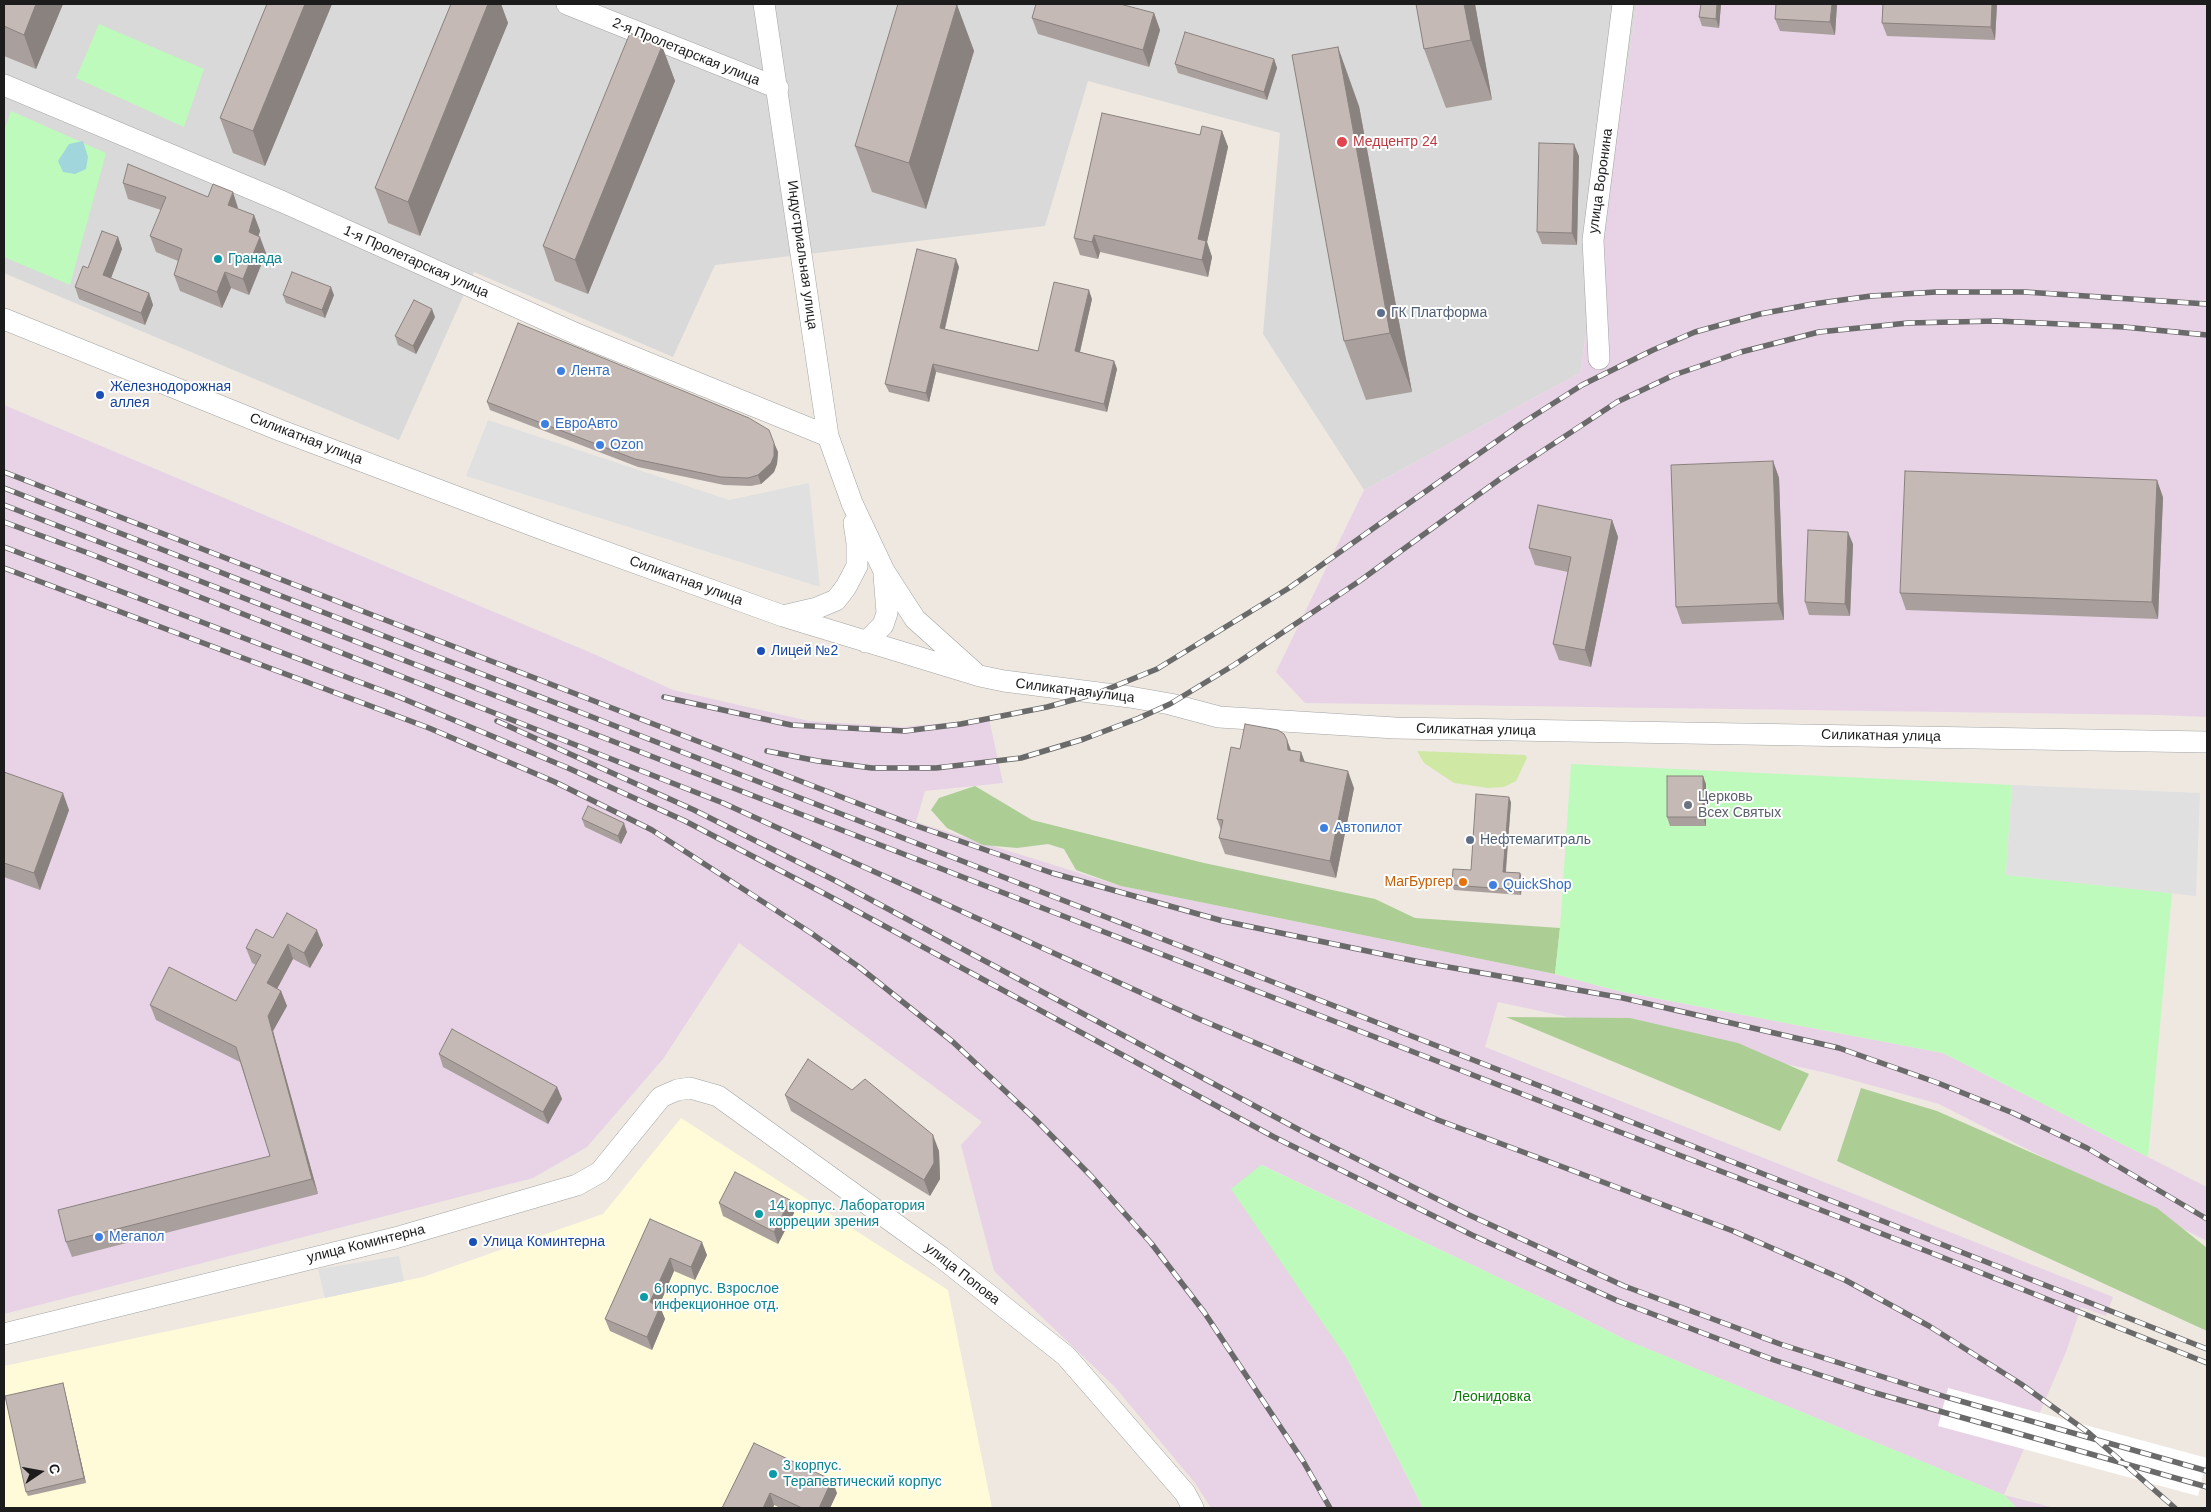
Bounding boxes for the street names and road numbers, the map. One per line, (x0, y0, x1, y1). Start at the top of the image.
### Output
street label: 2-я Пролетарская улица (610, 15, 762, 89)
street label: улица Воронина (1585, 127, 1617, 235)
street label: Индустриальная улица (783, 179, 821, 331)
street label: 1-я Пролетарская улица (341, 222, 491, 302)
street label: Силикатная улица (247, 410, 365, 468)
street label: Силикатная улица (627, 553, 745, 609)
street label: Силикатная улица (1015, 675, 1135, 707)
street label: Силикатная улица (1416, 721, 1536, 739)
street label: Силикатная улица (1821, 727, 1941, 745)
street label: улица Коминтерна (305, 1221, 427, 1267)
street label: улица Попова (921, 1239, 1003, 1309)

